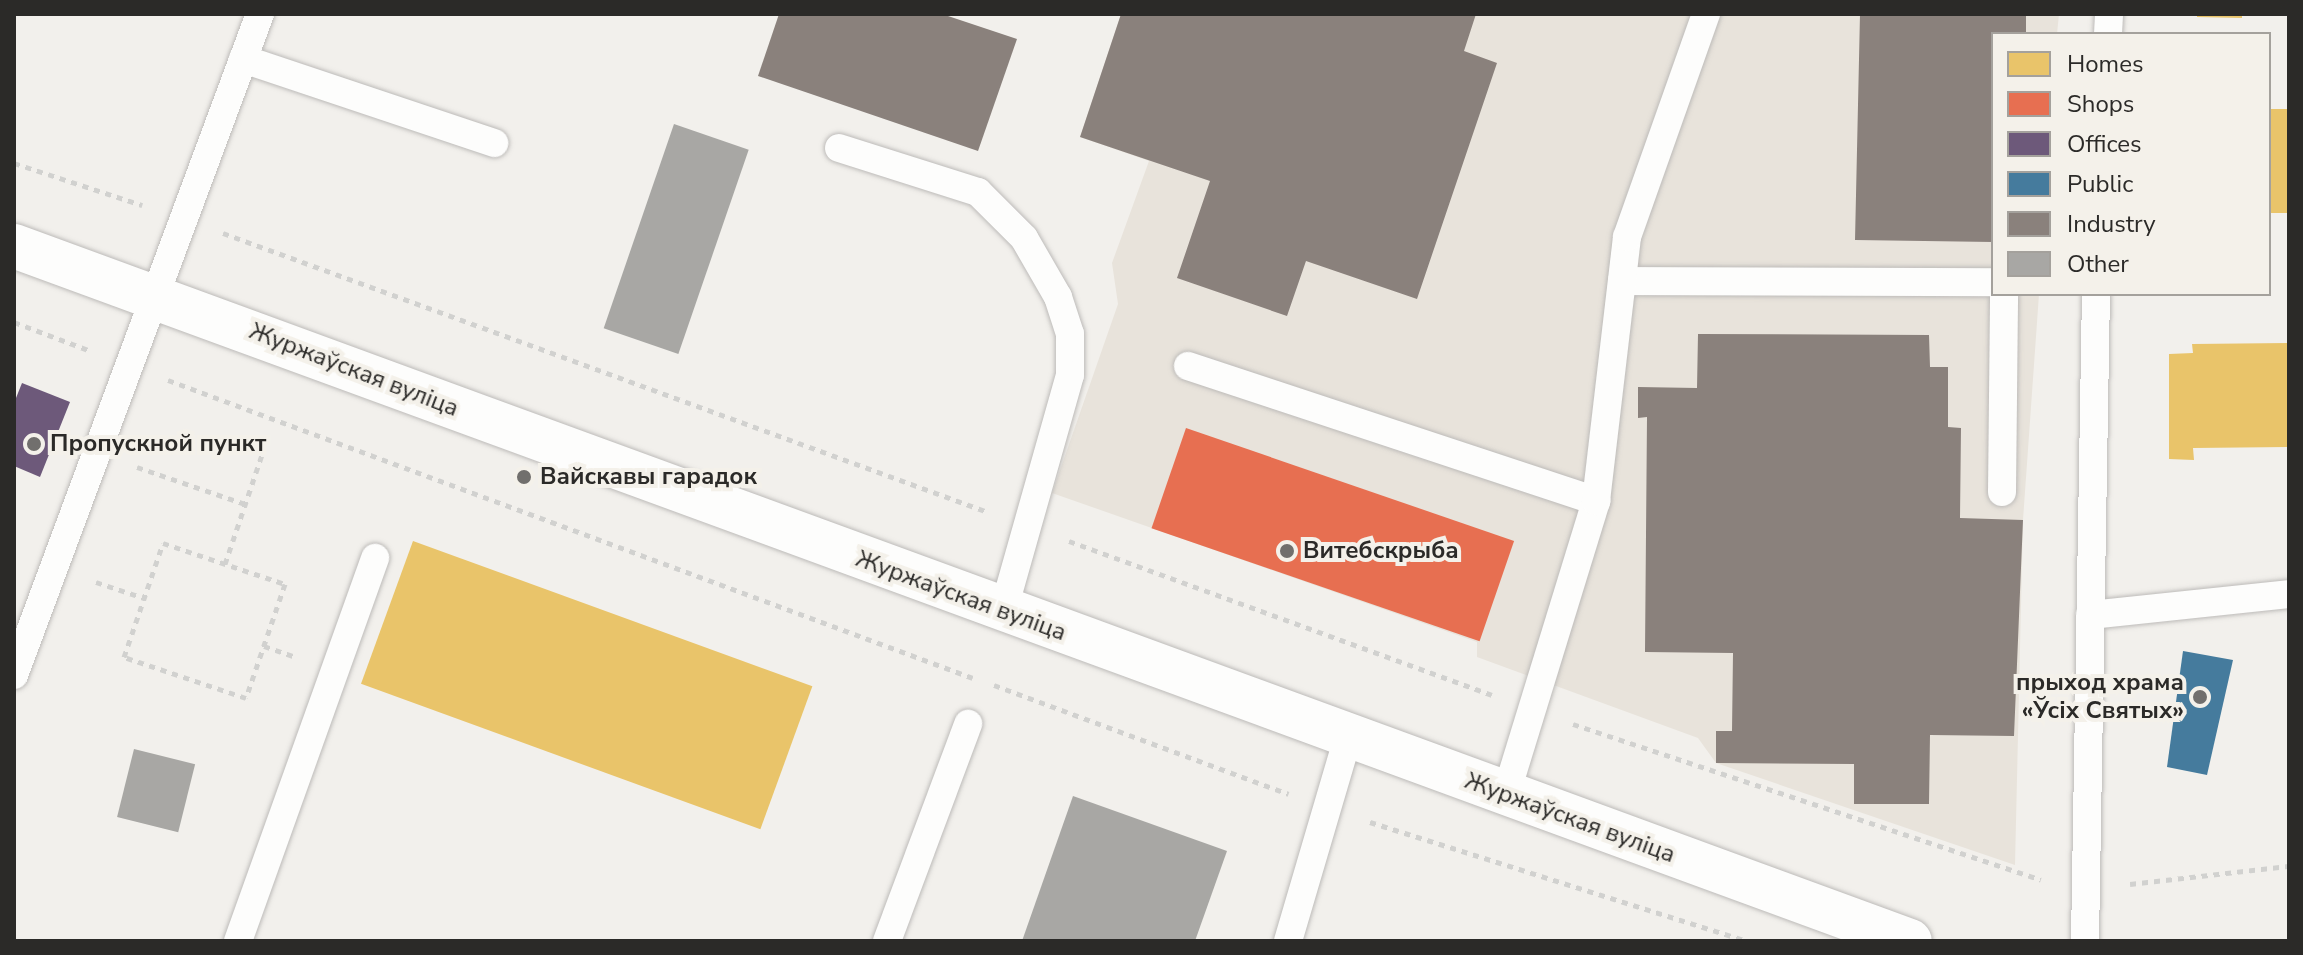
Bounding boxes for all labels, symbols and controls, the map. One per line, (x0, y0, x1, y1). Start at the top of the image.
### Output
legend (1991, 32, 2271, 296)
text: Homes (2067, 48, 2143, 80)
text: Shops (2067, 88, 2134, 120)
text: Offices (2067, 128, 2142, 160)
text: Public (2067, 168, 2133, 200)
text: Industry (2067, 208, 2156, 240)
text: Other (2067, 248, 2129, 280)
street label: Журжаўская вуліца (245, 317, 463, 423)
place label: Пропускной пункт (50, 430, 266, 458)
marker: Пропускной пункт (25, 435, 43, 453)
place label: Вайскавы гарадок (540, 463, 757, 491)
marker: Вайскавы гарадок (515, 468, 533, 486)
place label: Витебскрыба (1303, 537, 1459, 565)
marker: Витебскрыба (1278, 542, 1296, 560)
street label: Журжаўская вуліца (852, 545, 1070, 647)
place label: прыход храма «Ўсіх Святых» (2016, 669, 2184, 725)
marker: прыход храма «Ўсіх Святых» (2191, 688, 2209, 706)
street label: Журжаўская вуліца (1461, 767, 1679, 869)

